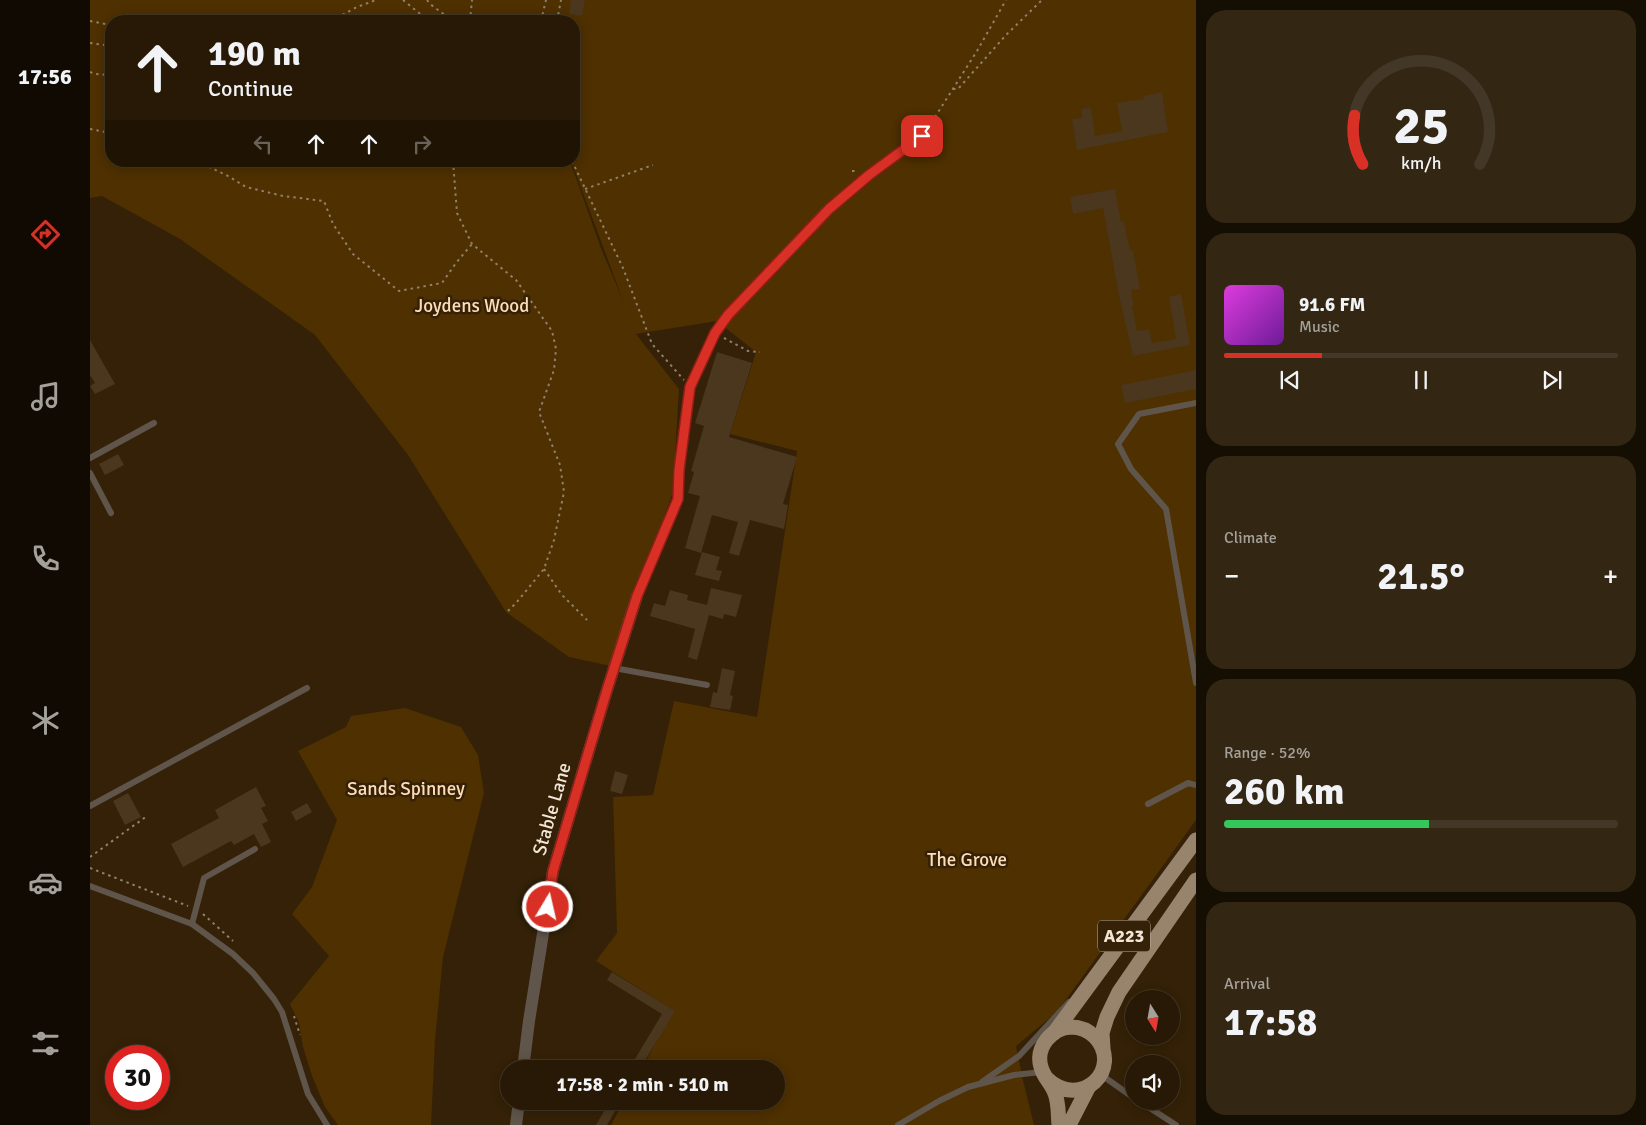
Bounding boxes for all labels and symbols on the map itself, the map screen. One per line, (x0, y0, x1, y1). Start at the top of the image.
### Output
pin (901, 115, 943, 157)
park label: Joydens Wood (415, 294, 529, 318)
street label: Stable Lane (527, 760, 577, 858)
park label: Sands Spinney (347, 777, 465, 801)
park label: The Grove (927, 848, 1007, 872)
position arrow (521, 880, 573, 932)
road number: A223 (1098, 920, 1150, 951)
north arrow (1125, 990, 1180, 1045)
speed limit sign: 30 (105, 1045, 170, 1110)

